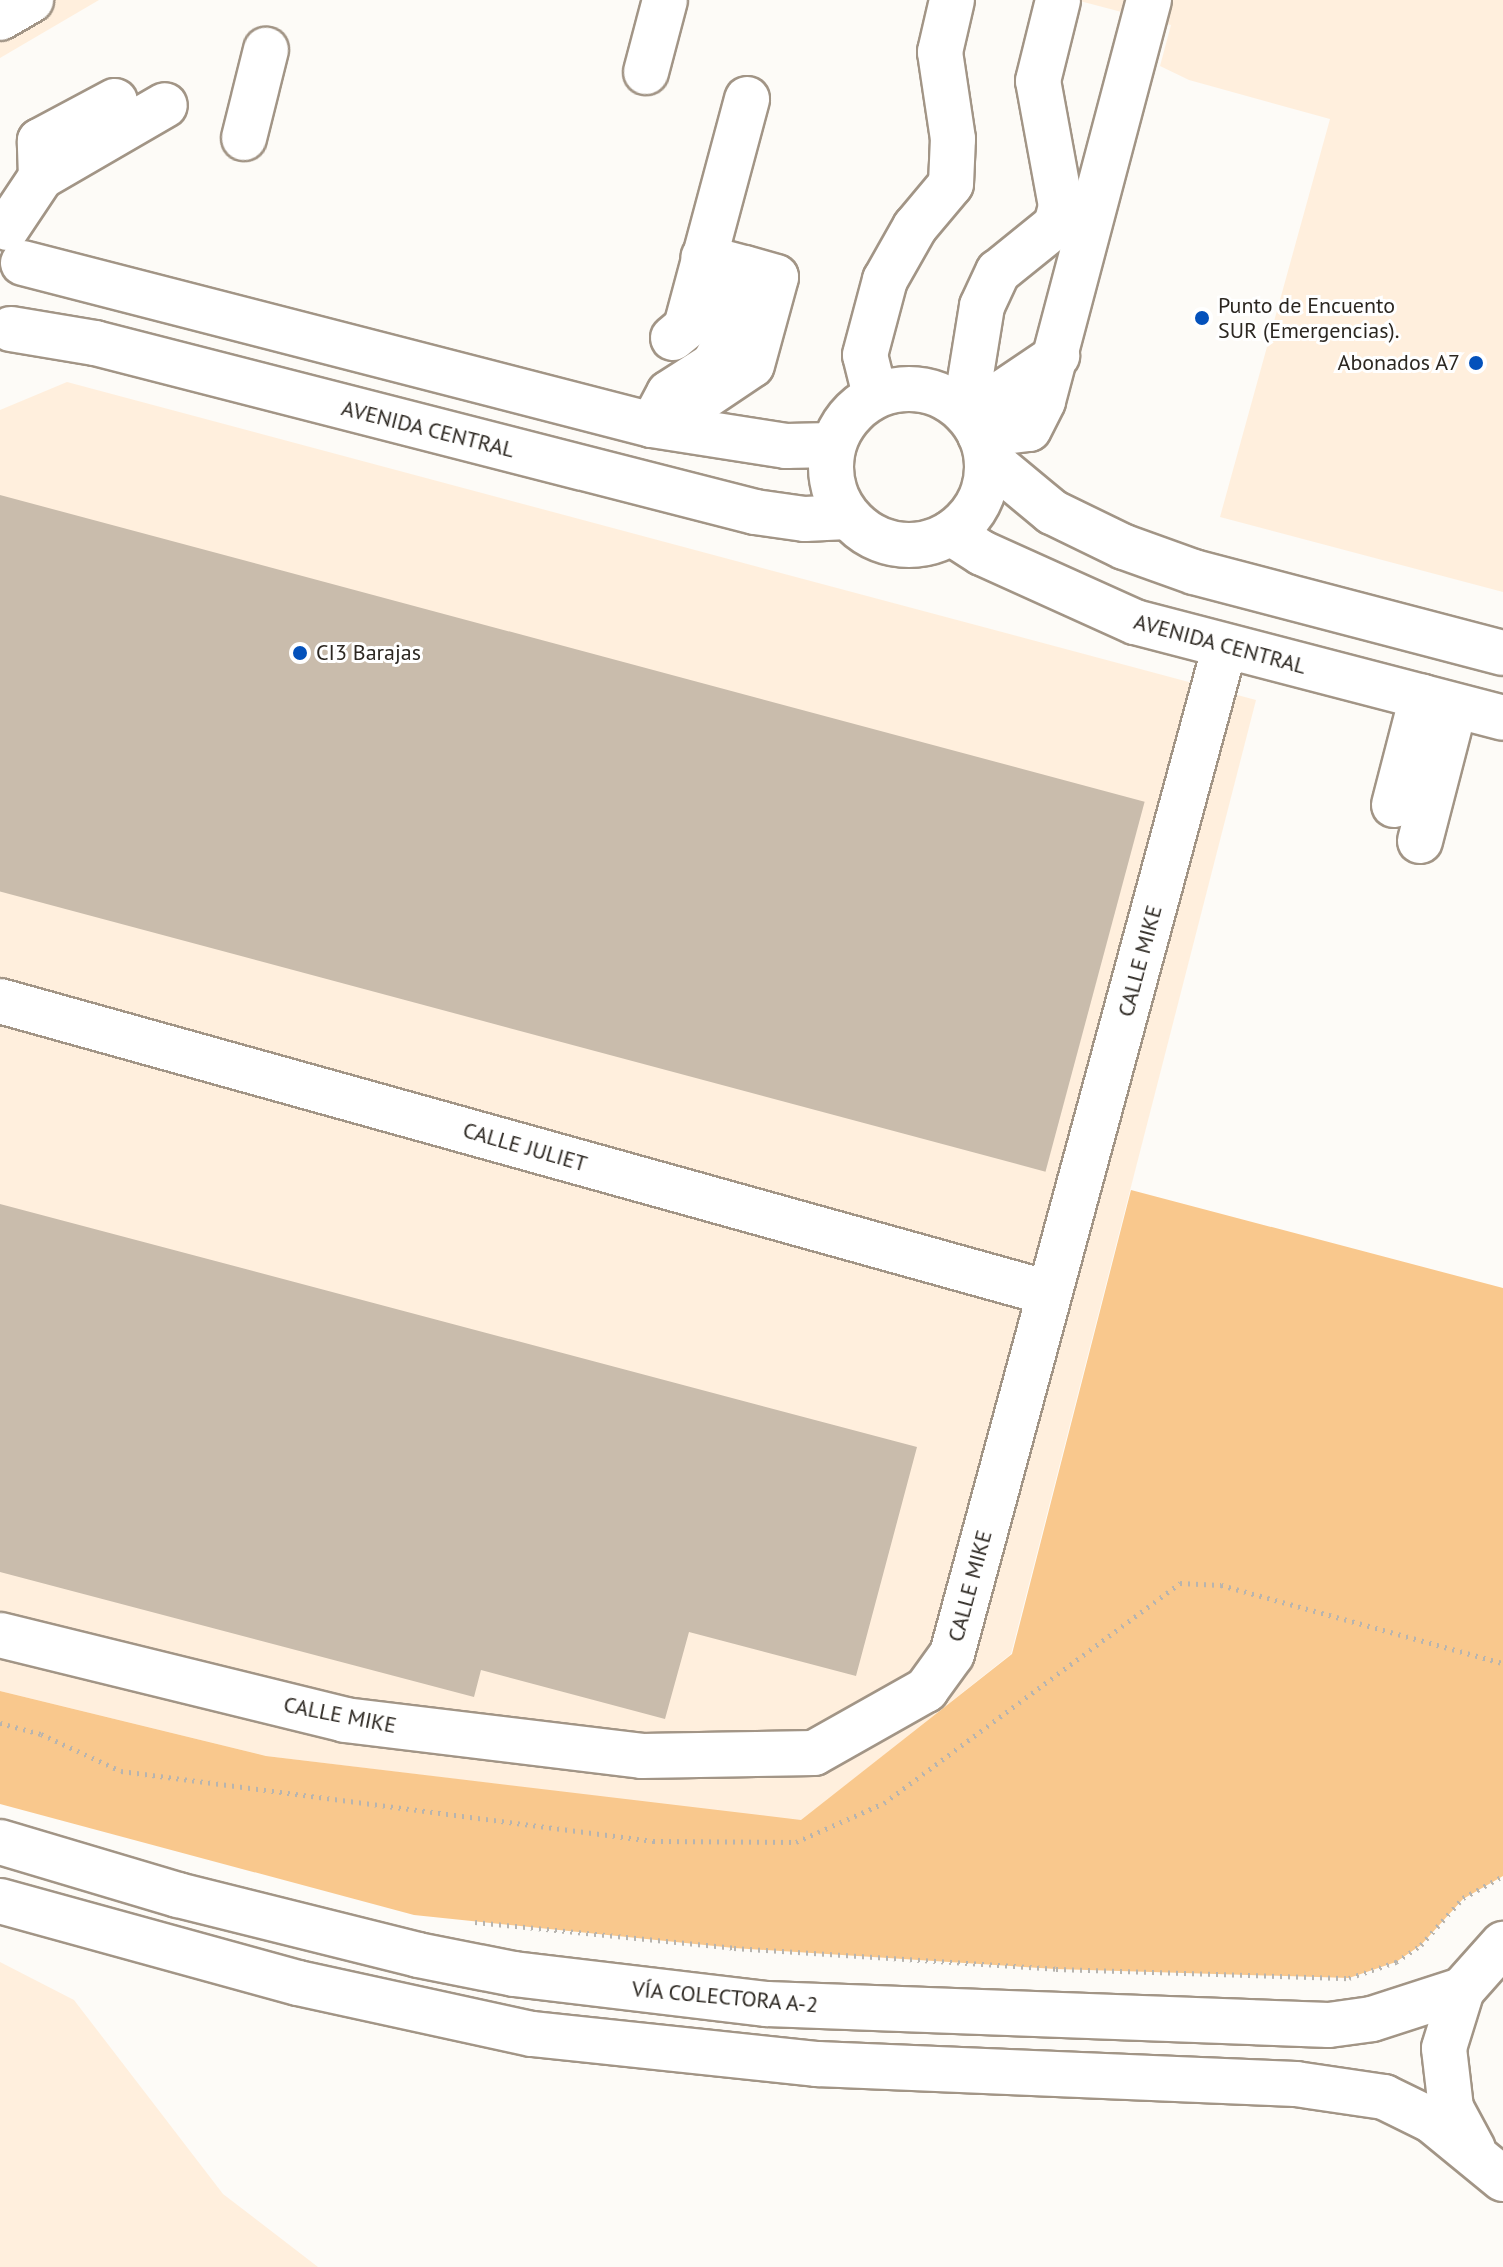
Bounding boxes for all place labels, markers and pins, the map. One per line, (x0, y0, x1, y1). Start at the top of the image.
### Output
place label: Punto de Encuento SUR (Emergencias). (1218, 292, 1399, 344)
marker: Punto de Encuento SUR (Emergencias). (1193, 309, 1211, 327)
place label: Abonados A7 (1337, 350, 1460, 376)
marker: Abonados A7 (1467, 354, 1485, 372)
place label: CI3 Barajas (316, 640, 421, 666)
marker: CI3 Barajas (291, 644, 309, 662)

